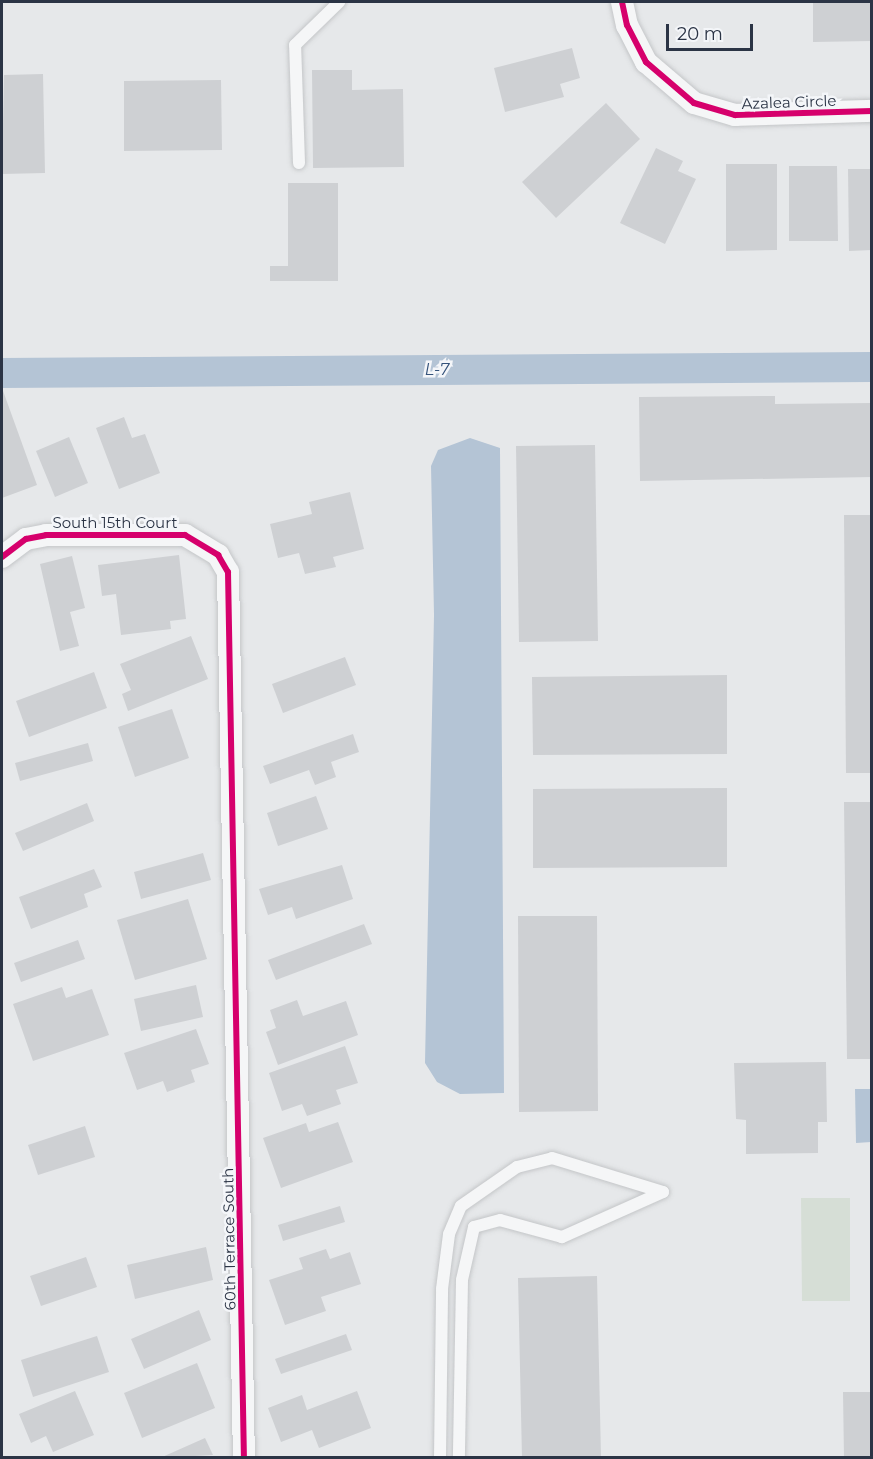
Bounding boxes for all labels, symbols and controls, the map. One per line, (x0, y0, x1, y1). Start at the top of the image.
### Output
scale bar (669, 12, 756, 50)
text: 20 m (677, 23, 723, 45)
street label: Azalea Circle (741, 91, 837, 113)
water label: L-7 (425, 360, 449, 380)
street label: South 15th Court (52, 514, 178, 532)
street label: 60th Terrace South (219, 1168, 239, 1310)

